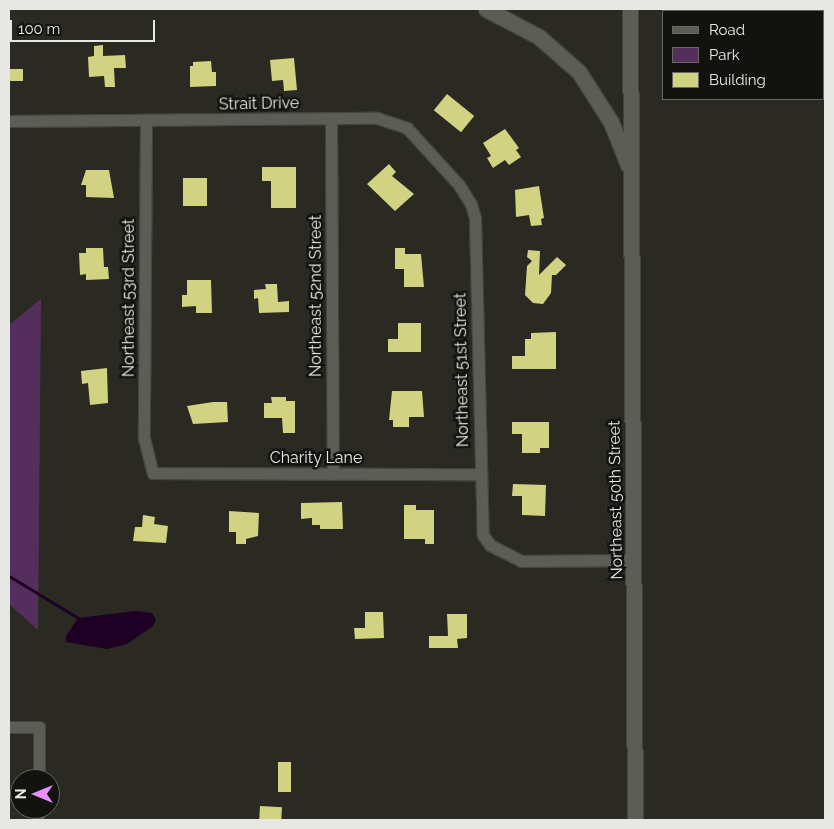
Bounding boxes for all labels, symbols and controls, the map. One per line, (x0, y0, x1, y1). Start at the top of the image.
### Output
scale bar (12, 10, 158, 42)
legend (662, 10, 824, 100)
text: 100 m (18, 20, 60, 38)
text: Road (709, 21, 745, 39)
text: Park (709, 46, 740, 64)
text: Building (709, 71, 766, 89)
street label: Strait Drive (219, 94, 299, 114)
street label: Northeast 52nd Street (306, 215, 326, 377)
street label: Northeast 53rd Street (119, 219, 139, 377)
street label: Northeast 51st Street (451, 293, 473, 447)
street label: Northeast 50th Street (605, 420, 627, 580)
street label: Charity Lane (269, 448, 363, 468)
north arrow (10, 769, 60, 819)
text: N (13, 789, 29, 799)

